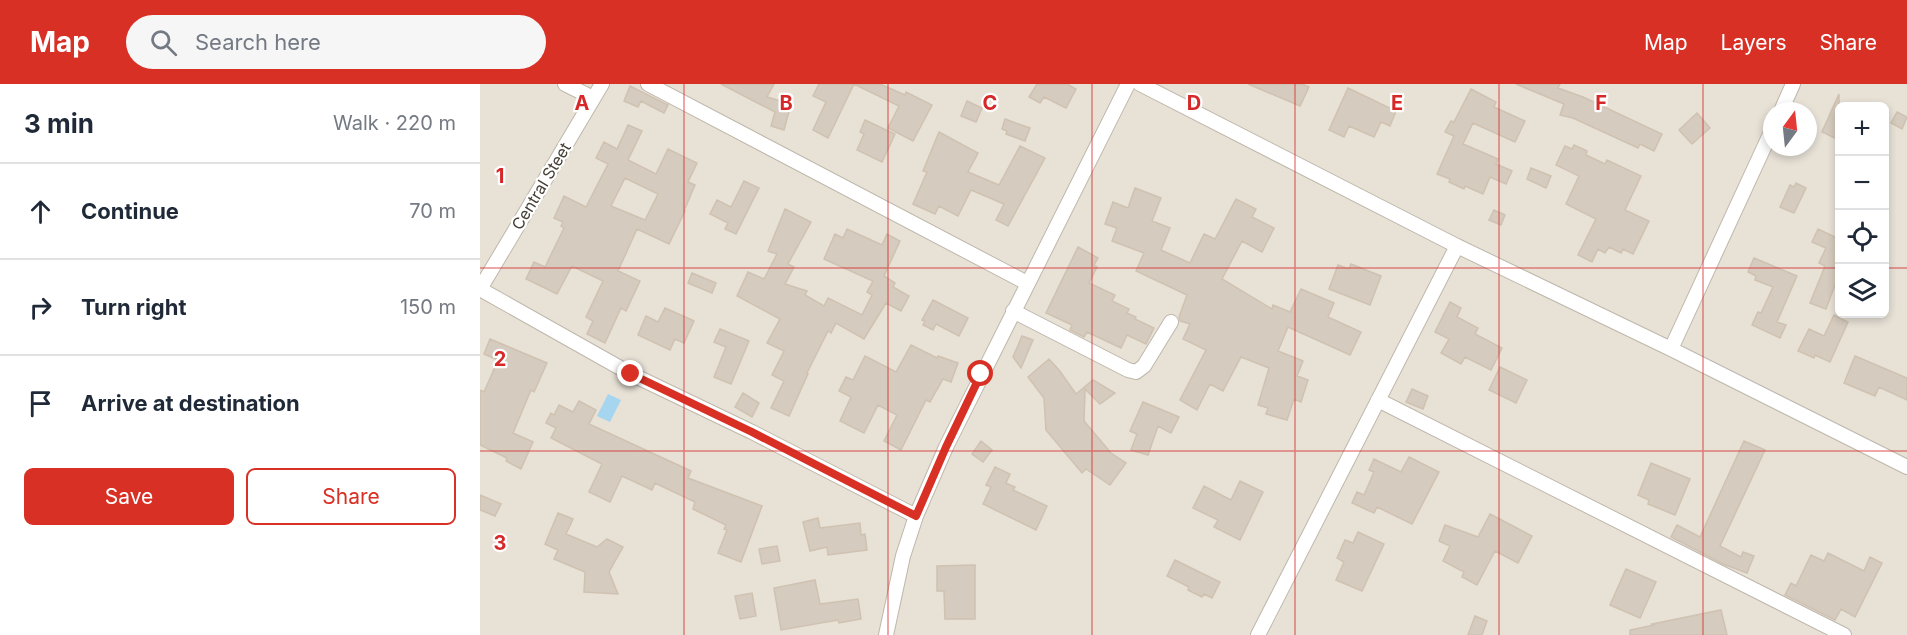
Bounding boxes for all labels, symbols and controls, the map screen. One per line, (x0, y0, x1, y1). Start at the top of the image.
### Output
search box (126, 15, 546, 69)
text: Map (30, 25, 90, 59)
icon: search (147, 26, 180, 59)
text: Search here (195, 29, 321, 55)
text: Map (1644, 30, 1688, 55)
text: Layers (1721, 30, 1787, 55)
text: Share (1820, 30, 1877, 55)
text: A (575, 91, 590, 115)
text: B (779, 91, 793, 115)
text: C (983, 91, 997, 115)
text: D (1187, 91, 1201, 115)
text: E (1391, 91, 1403, 115)
text: F (1595, 91, 1607, 115)
north arrow (1763, 102, 1817, 156)
map controls (1835, 102, 1889, 318)
button: + (1835, 102, 1889, 156)
text: 3 min (24, 108, 94, 139)
text: Walk · 220 m (333, 111, 456, 135)
street label: Central Steet (507, 139, 575, 233)
button: − (1835, 156, 1889, 210)
text: 1 (496, 164, 504, 188)
icon: ahead (24, 195, 57, 228)
text: Continue (81, 198, 179, 224)
text: 70 m (409, 199, 456, 223)
button: locate (1835, 210, 1889, 264)
button: layers (1835, 264, 1889, 318)
icon: right (24, 291, 57, 324)
text: Turn right (81, 294, 187, 320)
text: 150 m (400, 295, 456, 319)
text: 2 (494, 347, 506, 371)
route end (617, 360, 643, 386)
route start (967, 360, 993, 386)
icon: arrive (24, 387, 57, 420)
text: Arrive at destination (81, 390, 300, 416)
button: Save (24, 468, 234, 525)
button: Share (246, 468, 456, 525)
text: 3 (494, 531, 506, 555)

